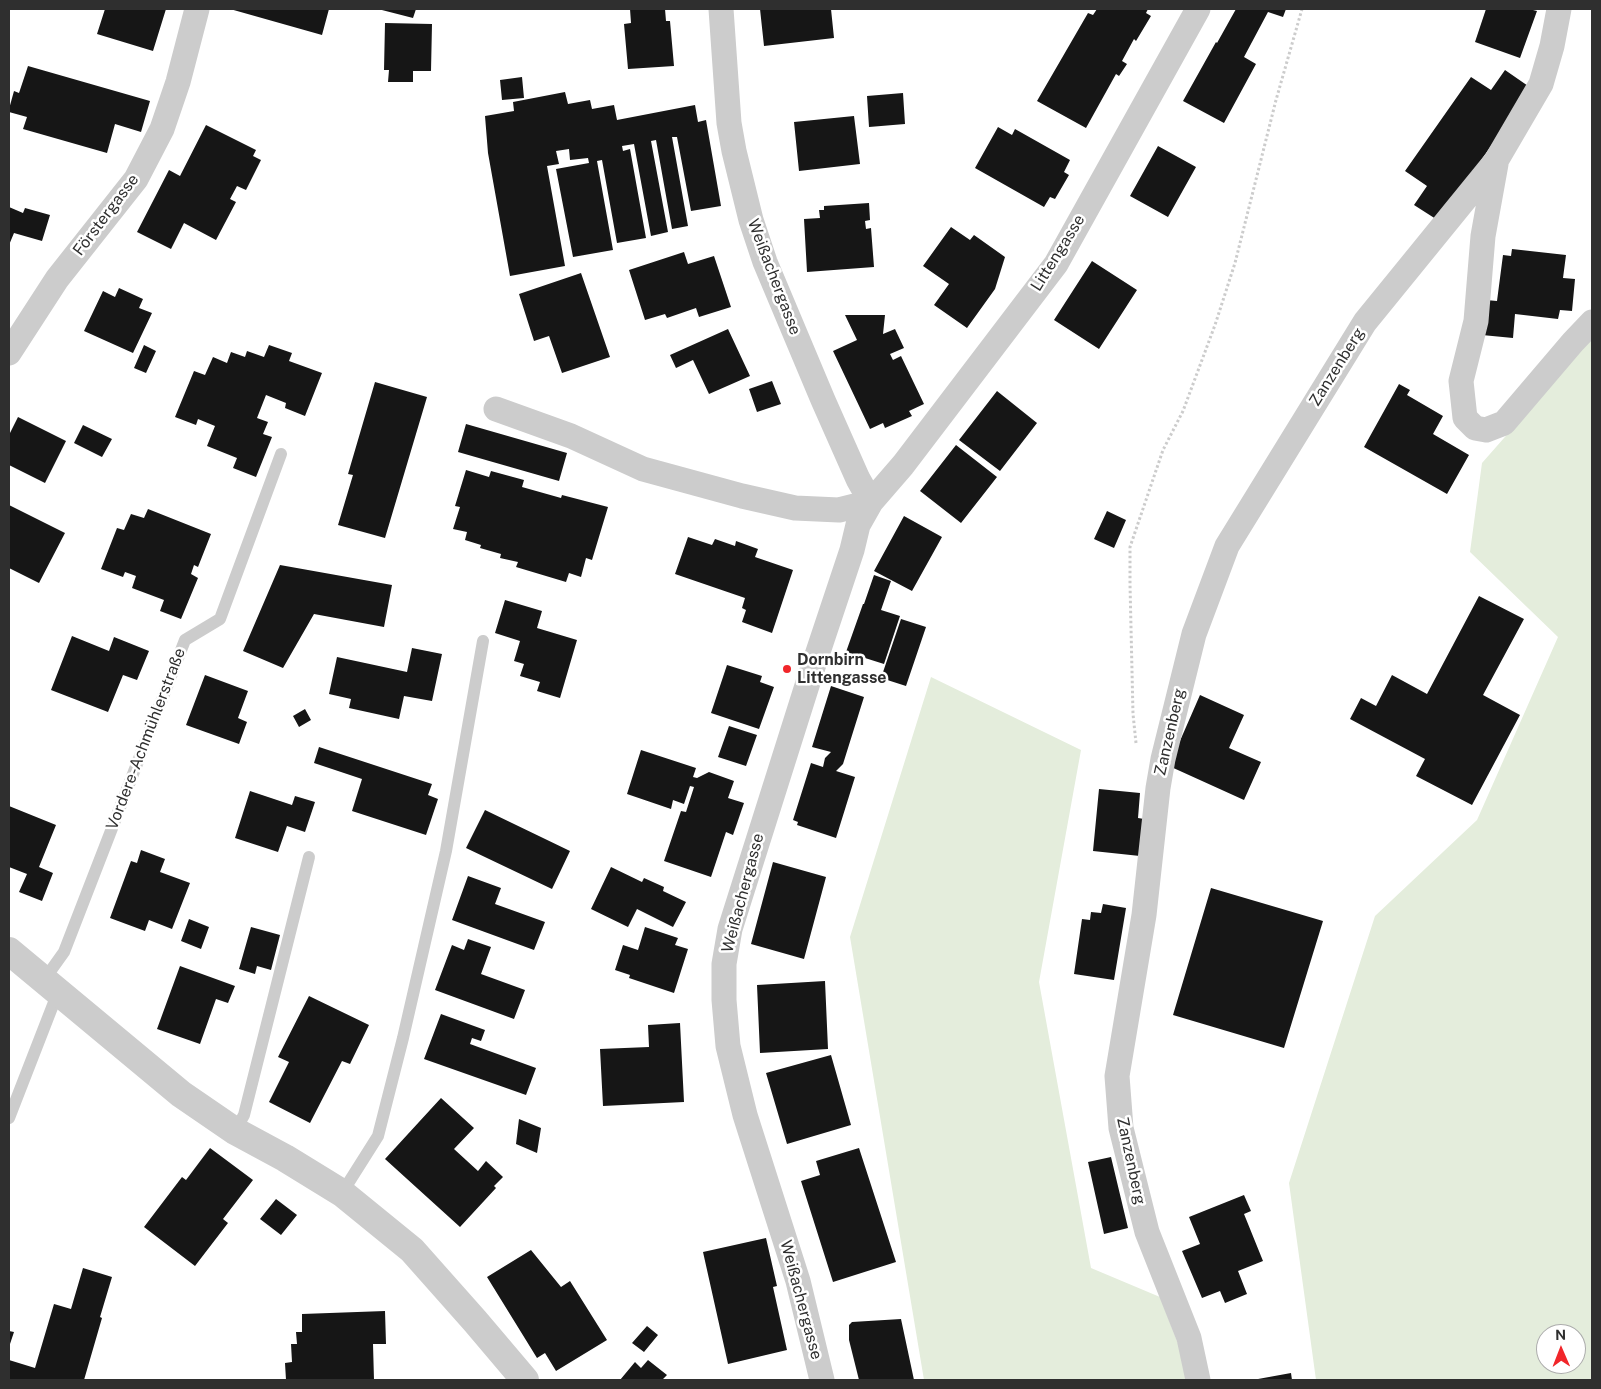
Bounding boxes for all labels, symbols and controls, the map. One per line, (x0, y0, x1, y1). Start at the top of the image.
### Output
street label: Förstergasse (69, 170, 143, 260)
street label: Littengasse (1027, 211, 1089, 295)
street label: Weißachergasse (743, 216, 805, 338)
street label: Zanzenberg (1305, 324, 1369, 410)
street label: Vordere-Achmühlerstraße (102, 645, 190, 833)
place label: Dornbirn Littengasse (797, 650, 887, 688)
marker: Dornbirn Littengasse (781, 663, 793, 675)
street label: Zanzenberg (1151, 687, 1189, 777)
street label: Weißachergasse (718, 831, 768, 955)
street label: Zanzenberg (1112, 1116, 1150, 1206)
street label: Weißachergasse (776, 1238, 826, 1362)
north arrow (1536, 1324, 1586, 1374)
text: N (1555, 1327, 1566, 1343)

